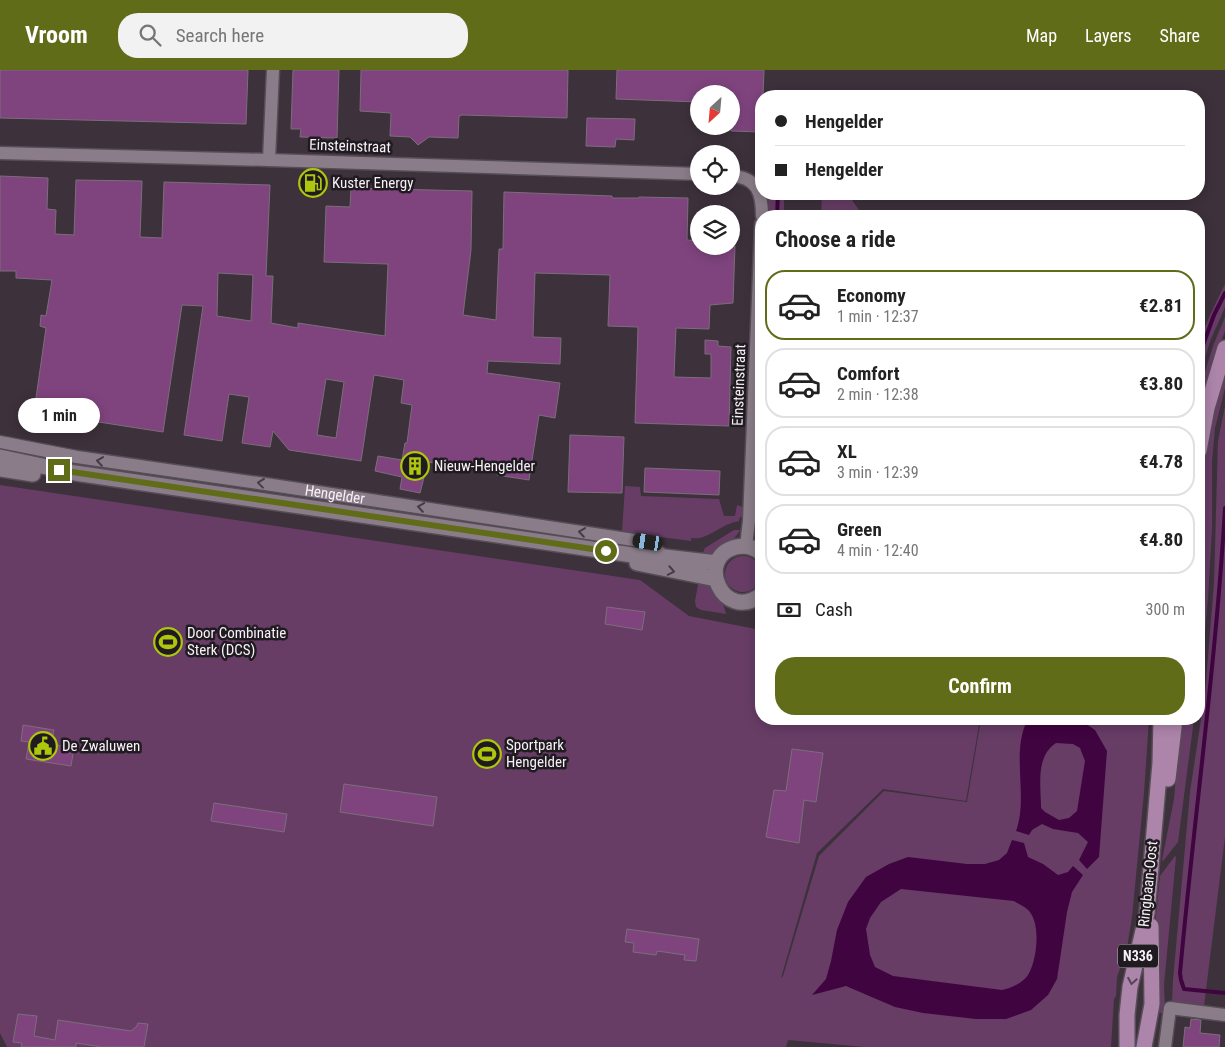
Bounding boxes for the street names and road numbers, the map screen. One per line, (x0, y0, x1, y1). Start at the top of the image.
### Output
street label: Einsteinstraat (309, 136, 391, 156)
street label: Einsteinstraat (729, 344, 749, 426)
street label: Hengelder (304, 481, 367, 508)
street label: Ringbaan-Oost (1135, 840, 1161, 928)
road number: N336 (1118, 944, 1158, 968)

